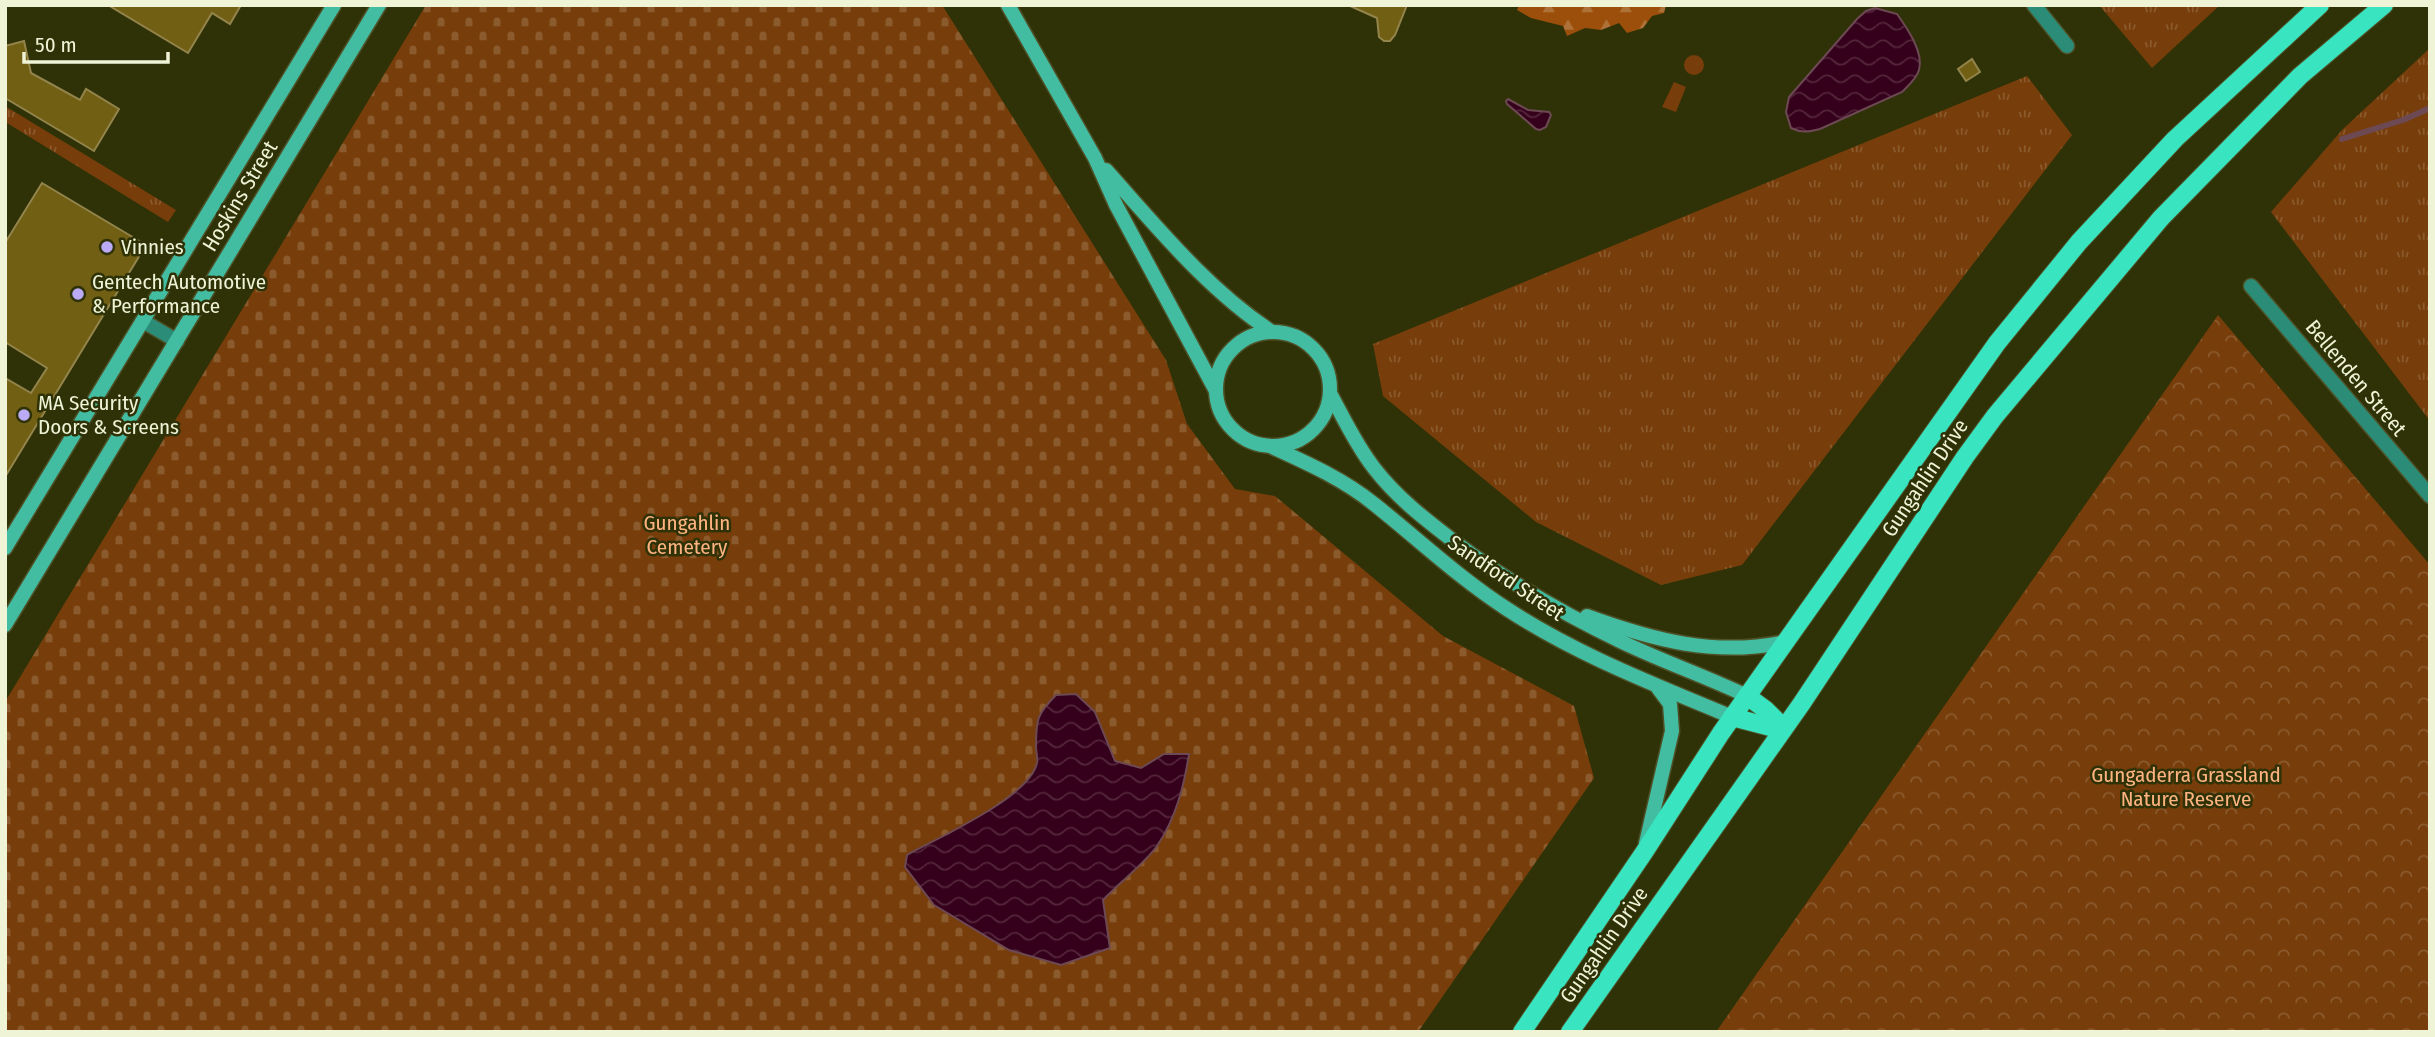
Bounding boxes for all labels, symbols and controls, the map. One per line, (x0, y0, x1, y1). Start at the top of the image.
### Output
scale bar (24, 21, 168, 65)
text: 50 m (35, 32, 77, 58)
street label: Hoskins Street (197, 136, 283, 256)
place label: Vinnies (121, 234, 184, 260)
marker: Vinnies (99, 239, 115, 255)
place label: Gentech Automotive & Performance (92, 269, 266, 319)
marker: Gentech Automotive & Performance (70, 286, 86, 302)
street label: Bellenden Street (2300, 315, 2412, 441)
place label: MA Security Doors & Screens (38, 390, 179, 440)
marker: MA Security Doors & Screens (16, 407, 32, 423)
street label: Gungahlin Drive (1876, 414, 1974, 542)
park label: Gungahlin Cemetery (644, 510, 730, 560)
street label: Sandford Street (1443, 530, 1569, 627)
park label: Gungaderra Grassland Nature Reserve (2091, 762, 2281, 812)
street label: Gungahlin Drive (1554, 882, 1654, 1008)

